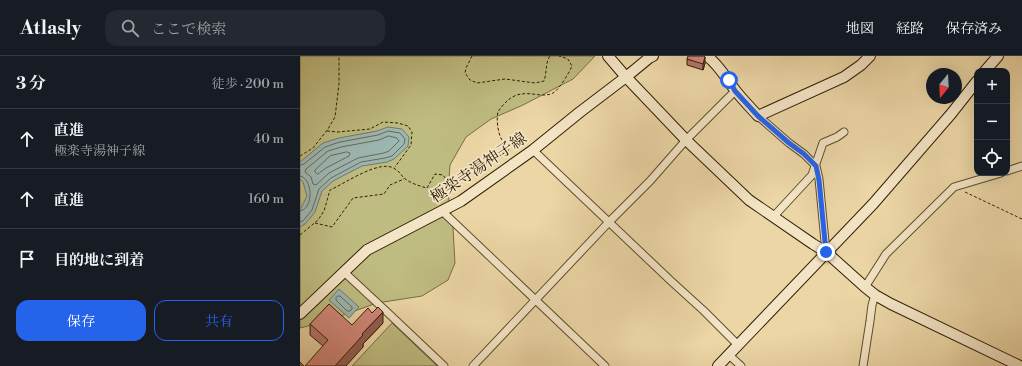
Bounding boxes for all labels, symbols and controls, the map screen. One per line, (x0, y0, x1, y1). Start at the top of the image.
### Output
search box (105, 10, 385, 46)
text: Atlasly (20, 16, 81, 40)
icon: search (119, 17, 141, 39)
text: ここで検索 (151, 20, 226, 39)
text: 地図 (846, 20, 874, 38)
text: 経路 (896, 20, 924, 38)
text: 保存済み (946, 20, 1002, 38)
north arrow (926, 68, 962, 104)
map controls (974, 68, 1010, 176)
button: + (974, 68, 1010, 104)
route start (720, 71, 738, 89)
text: 3 分 (16, 73, 46, 95)
text: 徒歩 · 200 m (212, 76, 284, 92)
button: − (974, 104, 1010, 140)
text: 直進 (54, 121, 84, 140)
icon: ahead (16, 128, 38, 150)
street label: 極楽寺湯神子線 (427, 128, 531, 207)
text: 40 m (254, 131, 284, 147)
button: locate (974, 140, 1010, 176)
text: 極楽寺湯神子線 (54, 143, 145, 159)
icon: ahead (16, 188, 38, 210)
text: 直進 (54, 191, 84, 210)
text: 160 m (248, 191, 284, 207)
route end (817, 243, 835, 261)
icon: arrive (16, 248, 38, 270)
text: 目的地に到着 (54, 251, 144, 270)
button: 保存 (16, 300, 146, 341)
button: 共有 (154, 300, 284, 341)

